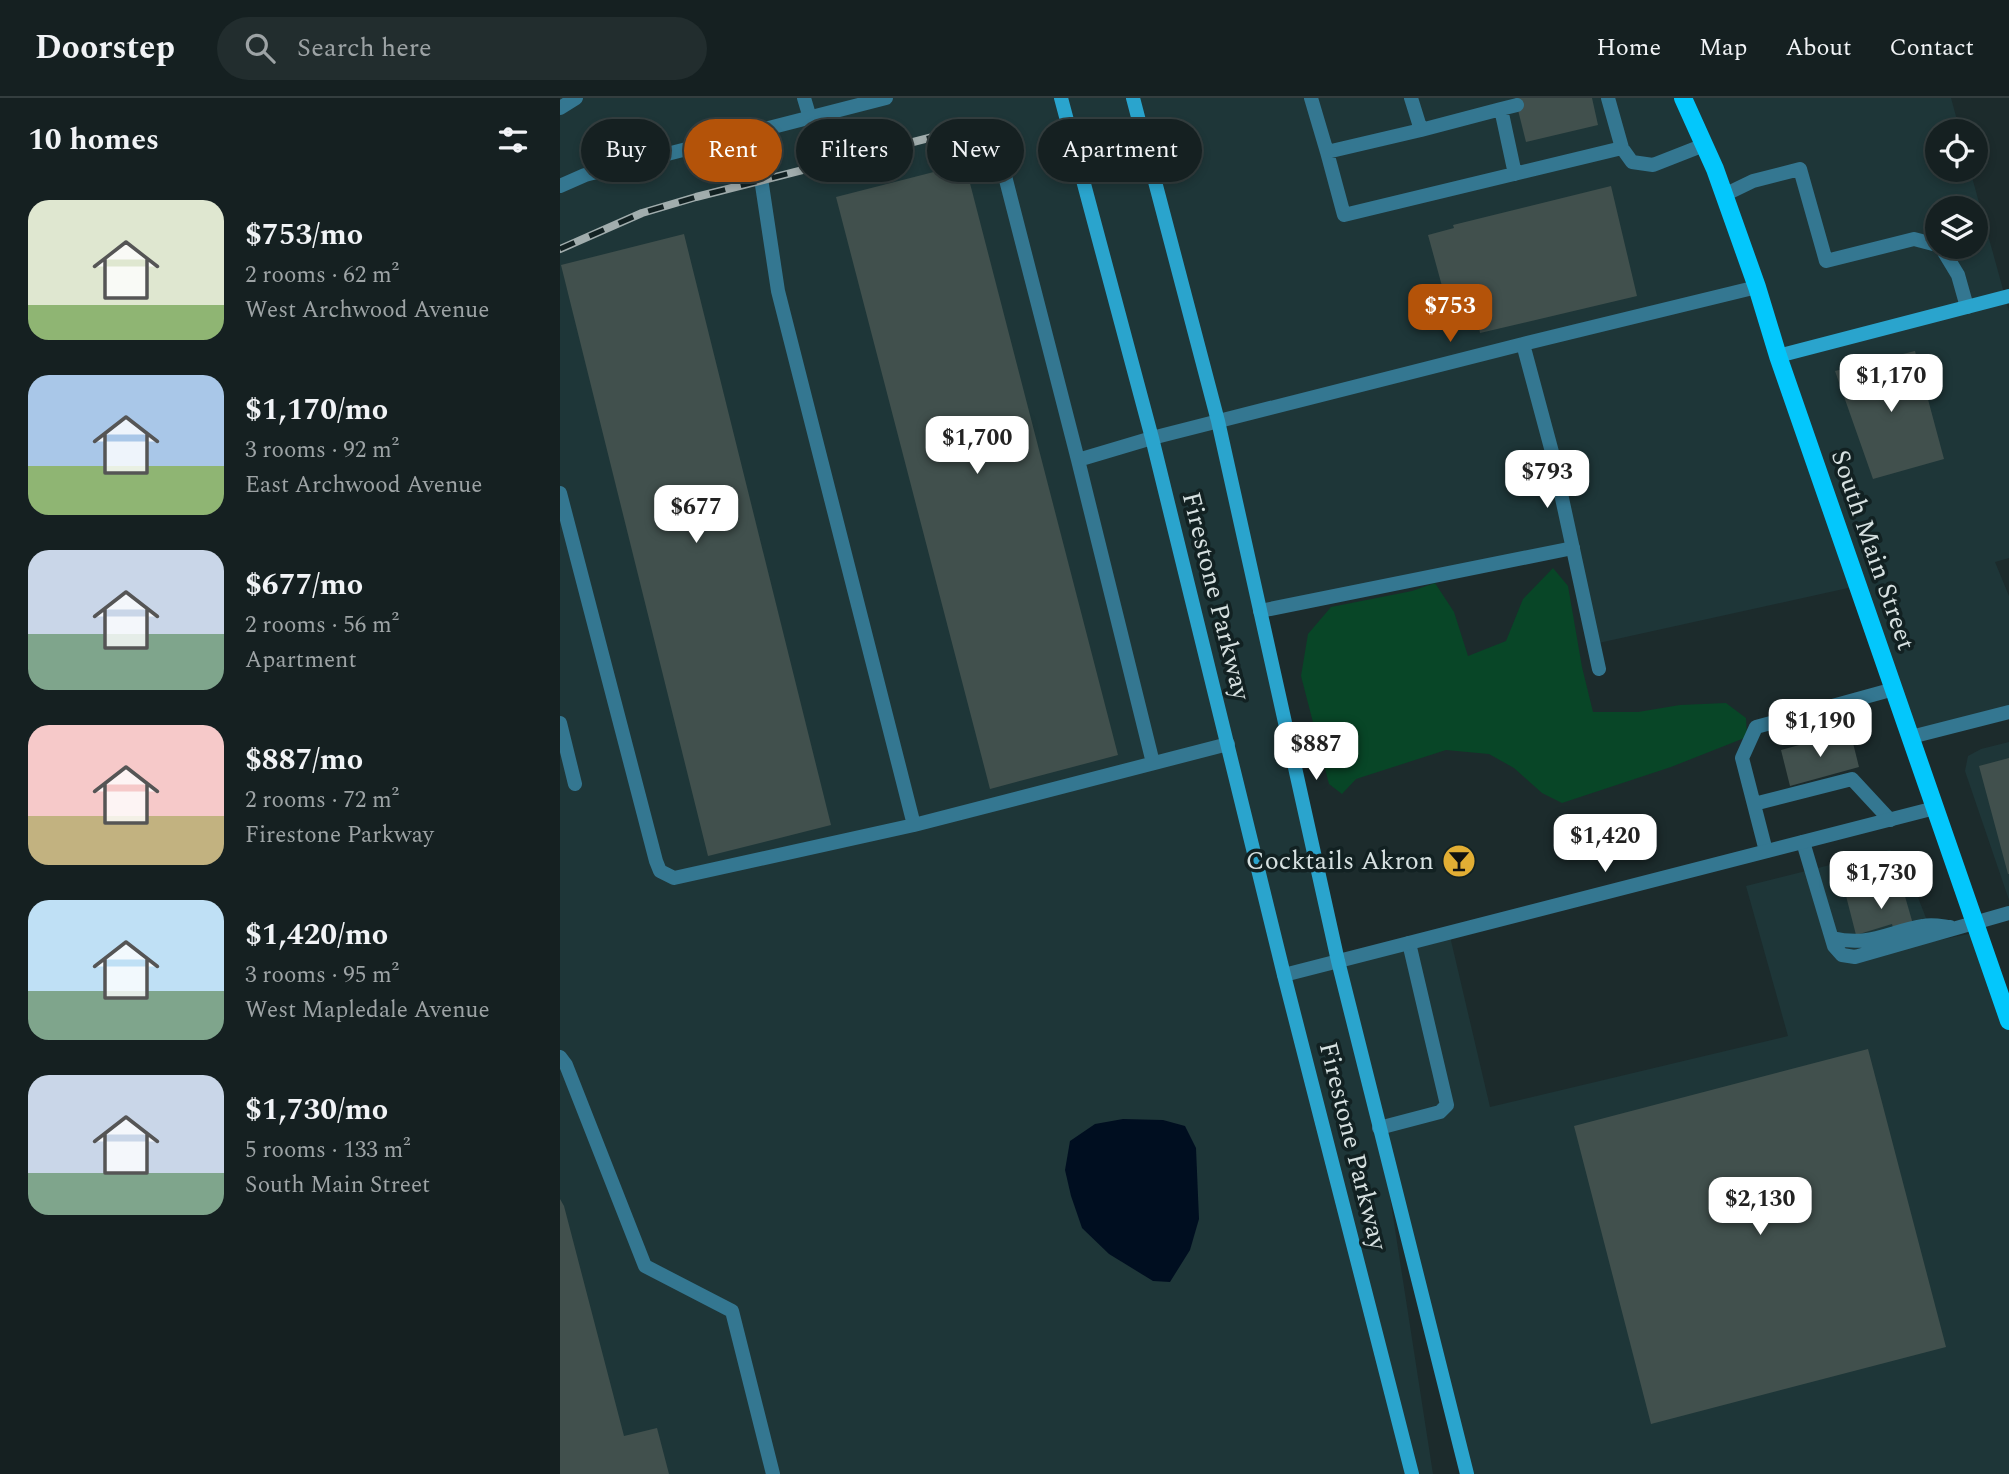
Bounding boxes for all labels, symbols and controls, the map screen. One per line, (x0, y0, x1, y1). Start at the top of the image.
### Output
search box (217, 17, 707, 80)
text: Doorstep (35, 23, 175, 73)
text: Search here (297, 28, 432, 68)
icon: search (241, 29, 279, 67)
text: Home (1596, 30, 1661, 66)
text: Map (1699, 30, 1747, 66)
text: About (1785, 30, 1851, 66)
text: Contact (1889, 30, 1974, 66)
text: 10 homes (28, 117, 159, 163)
chip: Buy (581, 119, 670, 182)
chip: Rent (684, 119, 782, 182)
chip: Filters (796, 119, 913, 182)
chip: New (927, 119, 1024, 182)
chip: Apartment (1038, 119, 1202, 182)
map controls (1925, 119, 1988, 259)
button: locate (1925, 119, 1988, 182)
icon: filters (494, 121, 532, 159)
button: layers (1925, 196, 1988, 259)
text: $753/mo (245, 212, 363, 258)
icon: home (84, 228, 168, 312)
text: 2 rooms · 62 m² (245, 258, 399, 293)
pin: $753 (1409, 285, 1491, 344)
text: $753 (1424, 289, 1476, 324)
text: West Archwood Avenue (245, 293, 489, 328)
pin: $1,170 (1834, 354, 1948, 414)
text: $1,170 (1856, 359, 1926, 394)
text: $1,170/mo (245, 387, 388, 433)
icon: home (84, 403, 168, 487)
pin: $1,700 (920, 416, 1034, 476)
text: $1,700 (942, 421, 1012, 456)
text: 3 rooms · 92 m² (245, 433, 399, 468)
street label: South Main Street (1820, 444, 1926, 656)
pin: $793 (1506, 450, 1588, 510)
text: $793 (1521, 455, 1573, 490)
text: East Archwood Avenue (245, 468, 482, 503)
pin: $677 (655, 486, 737, 545)
street label: Firestone Parkway (1171, 488, 1262, 706)
text: $677 (670, 490, 722, 525)
text: $677/mo (245, 562, 363, 608)
icon: home (84, 578, 168, 662)
text: 2 rooms · 56 m² (245, 608, 399, 643)
text: Apartment (245, 643, 357, 678)
pin: $1,190 (1763, 700, 1877, 759)
text: $1,190 (1785, 704, 1855, 739)
pin: $887 (1275, 722, 1357, 782)
text: $887 (1290, 727, 1342, 762)
text: $887/mo (245, 737, 363, 783)
icon: home (84, 753, 168, 837)
text: 2 rooms · 72 m² (245, 783, 399, 818)
pin: $1,420 (1548, 814, 1662, 874)
text: Firestone Parkway (245, 818, 434, 853)
text: $1,420 (1570, 819, 1640, 854)
place label: Cocktails Akron (1246, 841, 1434, 881)
bar icon: Cocktails Akron (1440, 842, 1478, 880)
pin: $1,730 (1824, 852, 1938, 911)
text: $1,730 (1846, 856, 1916, 891)
text: $1,420/mo (245, 912, 388, 958)
icon: home (84, 928, 168, 1012)
text: 3 rooms · 95 m² (245, 958, 399, 993)
text: West Mapledale Avenue (245, 993, 490, 1028)
street label: Firestone Parkway (1308, 1038, 1399, 1256)
text: $1,730/mo (245, 1087, 388, 1133)
icon: home (84, 1103, 168, 1187)
text: 5 rooms · 133 m² (245, 1133, 411, 1168)
text: South Main Street (245, 1168, 430, 1203)
pin: $2,130 (1703, 1178, 1817, 1237)
text: $2,130 (1725, 1182, 1795, 1217)

